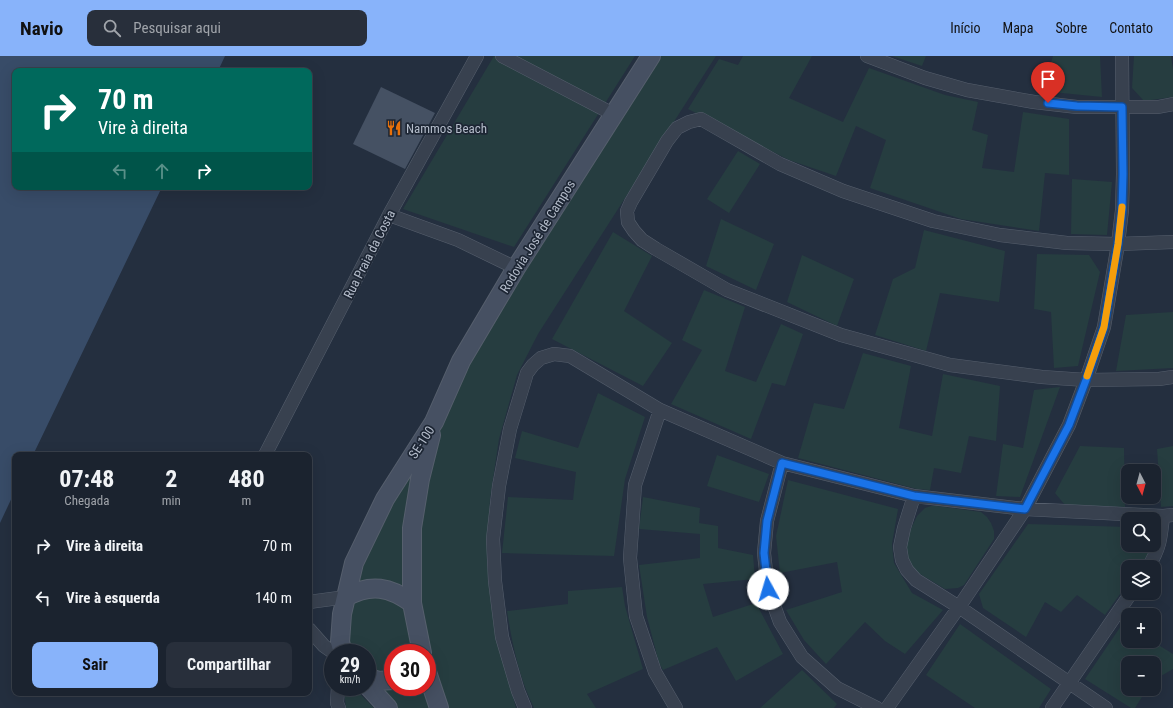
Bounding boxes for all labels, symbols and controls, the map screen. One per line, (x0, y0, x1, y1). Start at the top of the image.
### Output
search box (87, 10, 367, 46)
text: Navio (20, 17, 63, 40)
icon: search (101, 17, 123, 39)
text: Pesquisar aqui (133, 19, 221, 37)
text: Início (950, 20, 981, 36)
text: Mapa (1003, 20, 1033, 36)
text: Sobre (1055, 20, 1087, 36)
text: Contato (1109, 20, 1153, 36)
pin (1031, 62, 1065, 103)
icon: arrive (1037, 68, 1059, 90)
text: 70 m (98, 83, 154, 116)
icon: right (32, 84, 84, 136)
text: Vire à direita (98, 117, 188, 138)
restaurant icon: Nammos Beach (385, 119, 403, 137)
place label: Nammos Beach (406, 121, 487, 136)
icon: left (109, 160, 131, 182)
icon: ahead (151, 160, 173, 182)
icon: right (193, 160, 215, 182)
street label: Rodovia José de Campos (497, 177, 578, 295)
street label: Rua Praia da Costa (341, 207, 398, 301)
street label: SE-100 (405, 423, 437, 461)
north arrow (1121, 464, 1161, 504)
map controls (1121, 464, 1161, 696)
text: 07:48 (59, 465, 114, 493)
text: 2 (165, 465, 177, 493)
text: 480 (228, 465, 265, 493)
text: Chegada (64, 493, 109, 508)
text: min (162, 493, 181, 508)
text: m (242, 493, 251, 508)
button: search (1121, 512, 1161, 552)
icon: right (32, 535, 54, 557)
text: Vire à direita (66, 537, 143, 555)
text: 70 m (262, 537, 292, 555)
button: layers (1121, 560, 1161, 600)
position arrow (747, 568, 789, 610)
icon: left (32, 587, 54, 609)
text: Vire à esquerda (66, 589, 160, 607)
text: 140 m (255, 589, 292, 607)
button: + (1121, 608, 1161, 648)
button: Sair (32, 642, 158, 688)
button: Compartilhar (166, 642, 292, 688)
speed limit sign: 30 (384, 644, 436, 696)
text: 29 (340, 653, 360, 677)
button: − (1121, 656, 1161, 696)
text: km/h (340, 674, 360, 685)

